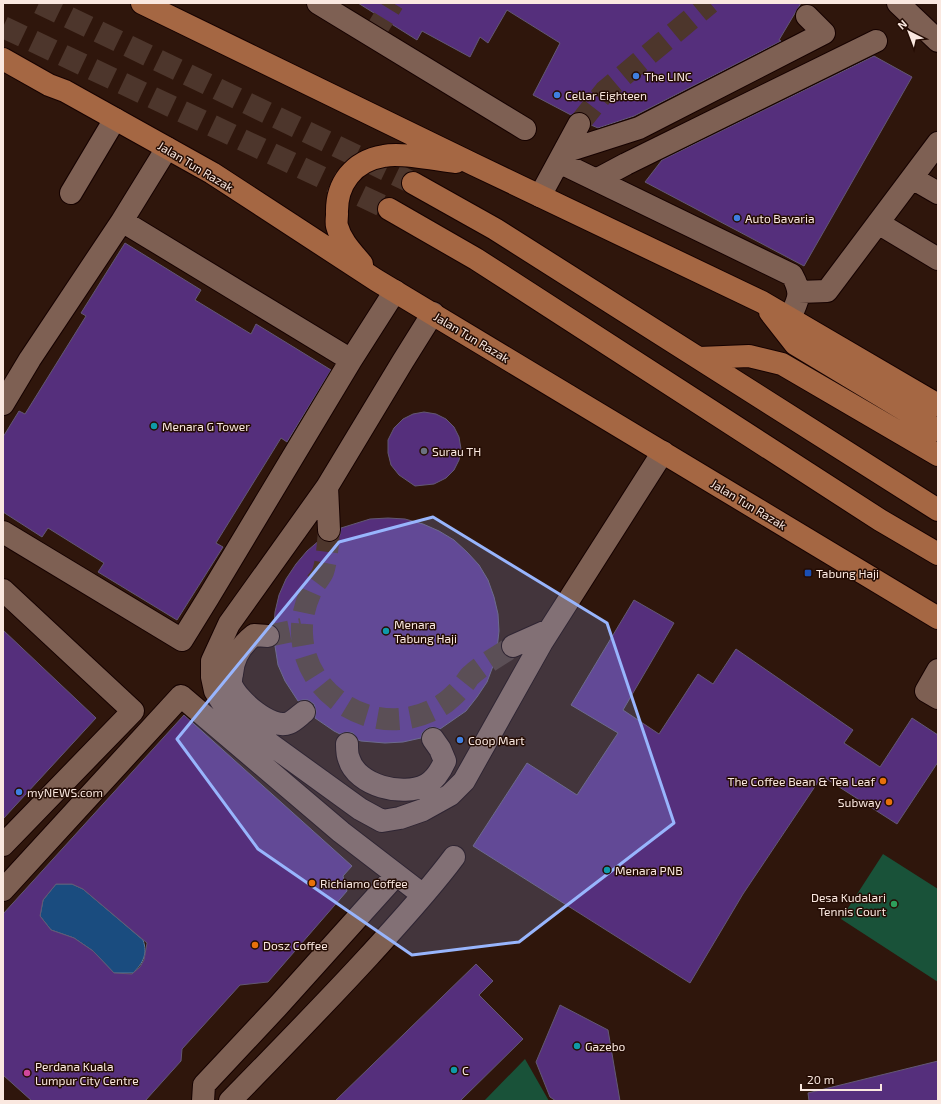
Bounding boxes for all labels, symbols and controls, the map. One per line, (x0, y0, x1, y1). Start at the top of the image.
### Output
north arrow (889, 12, 929, 52)
text: N (895, 17, 909, 32)
place label: The LINC (644, 69, 692, 83)
marker: The LINC (631, 71, 641, 81)
place label: Cellar Eighteen (565, 88, 647, 102)
marker: Cellar Eighteen (552, 90, 562, 100)
street label: Jalan Tun Razak (156, 138, 236, 194)
place label: Auto Bavaria (745, 211, 815, 225)
marker: Auto Bavaria (732, 213, 742, 223)
street label: Jalan Tun Razak (432, 309, 512, 365)
place label: Menara G Tower (162, 419, 250, 433)
marker: Menara G Tower (149, 421, 159, 431)
place label: Surau TH (432, 444, 481, 458)
marker: Surau TH (419, 446, 429, 456)
street label: Jalan Tun Razak (709, 476, 789, 532)
place label: Tabung Haji (816, 566, 879, 581)
marker: Tabung Haji (803, 568, 813, 578)
place label: Menara Tabung Haji (394, 617, 457, 646)
marker: Menara Tabung Haji (381, 626, 391, 636)
place label: Coop Mart (468, 733, 525, 747)
marker: Coop Mart (455, 735, 465, 745)
place label: The Coffee Bean & Tea Leaf (727, 774, 875, 788)
marker: The Coffee Bean & Tea Leaf (878, 776, 888, 786)
place label: myNEWS.com (27, 785, 103, 799)
marker: myNEWS.com (14, 787, 24, 797)
place label: Subway (838, 795, 882, 809)
marker: Subway (884, 797, 894, 807)
place label: Menara PNB (615, 863, 683, 877)
marker: Menara PNB (602, 865, 612, 875)
place label: Richiamo Coffee (320, 876, 408, 890)
marker: Richiamo Coffee (307, 878, 317, 888)
place label: Desa Kudalari Tennis Court (811, 890, 886, 918)
marker: Desa Kudalari Tennis Court (889, 899, 899, 909)
place label: Dosz Coffee (263, 938, 328, 952)
marker: Dosz Coffee (250, 940, 260, 950)
place label: Gazebo (585, 1039, 626, 1053)
marker: Gazebo (572, 1041, 582, 1051)
place label: Perdana Kuala Lumpur City Centre (35, 1059, 139, 1087)
place label: C (462, 1063, 469, 1077)
marker: C (449, 1065, 459, 1075)
scale bar (801, 1066, 881, 1092)
marker: Perdana Kuala Lumpur City Centre (22, 1068, 32, 1078)
text: 20 m (807, 1072, 834, 1086)

